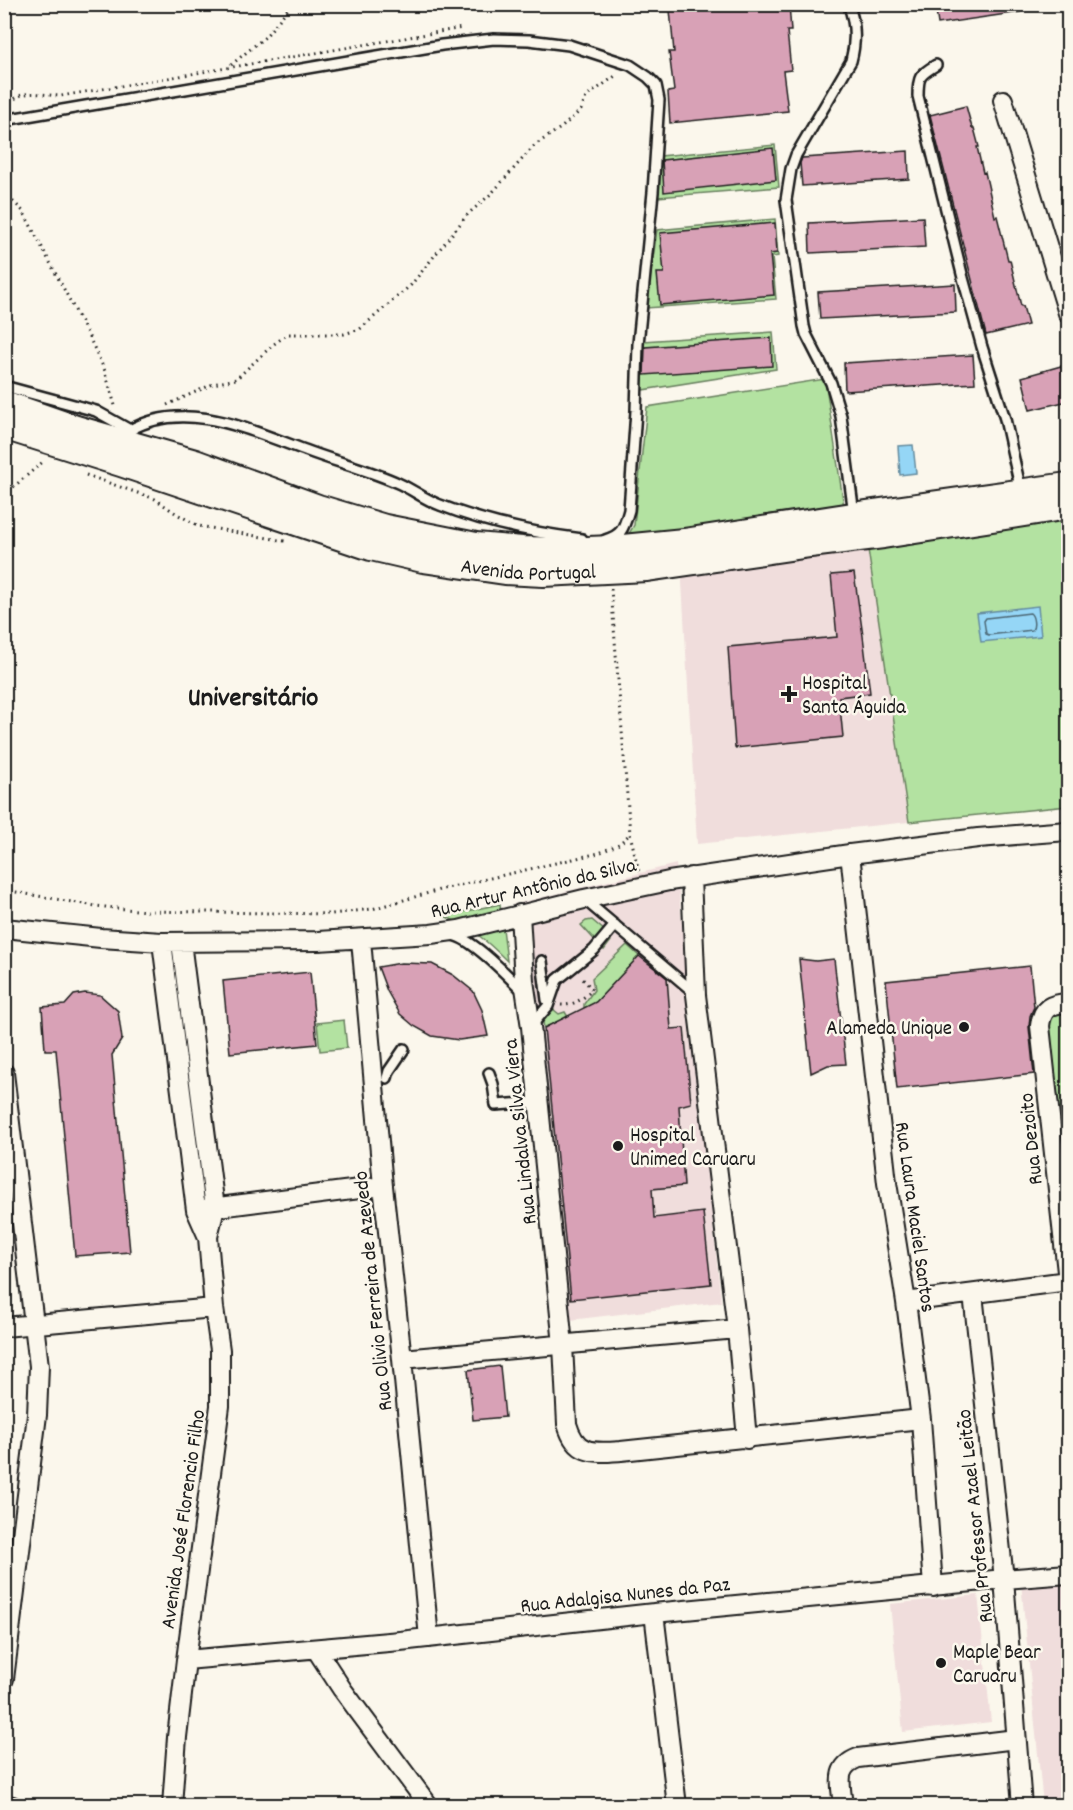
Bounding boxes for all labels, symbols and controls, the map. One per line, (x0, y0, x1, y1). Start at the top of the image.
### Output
street label: Avenida Portugal (459, 553, 597, 591)
place label: Hospital Santa Águida (802, 670, 907, 724)
district label: Universitário (188, 680, 318, 719)
marker: Hospital Santa Águida (780, 685, 798, 703)
street label: Rua Artur Antônio da Silva (428, 851, 640, 928)
place label: Alameda Unique (826, 1015, 952, 1045)
marker: Alameda Unique (957, 1020, 971, 1034)
street label: Rua Lindalva Silva Viera (497, 1036, 547, 1226)
street label: Rua Dezoito (1013, 1091, 1053, 1186)
street label: Rua Laura Maciel Santos (885, 1120, 941, 1315)
place label: Hospital Unimed Caruaru (630, 1122, 756, 1176)
marker: Hospital Unimed Caruaru (611, 1139, 625, 1153)
street label: Rua Olivio Ferreira de Azevedo (347, 1169, 403, 1412)
street label: Rua Professor Azael Leitão (951, 1407, 1003, 1624)
street label: Avenida José Florencio Filho (155, 1408, 215, 1631)
street label: Rua Adalgisa Nunes da Paz (519, 1571, 732, 1623)
place label: Maple Bear Caruaru (953, 1639, 1041, 1693)
marker: Maple Bear Caruaru (934, 1656, 948, 1670)

